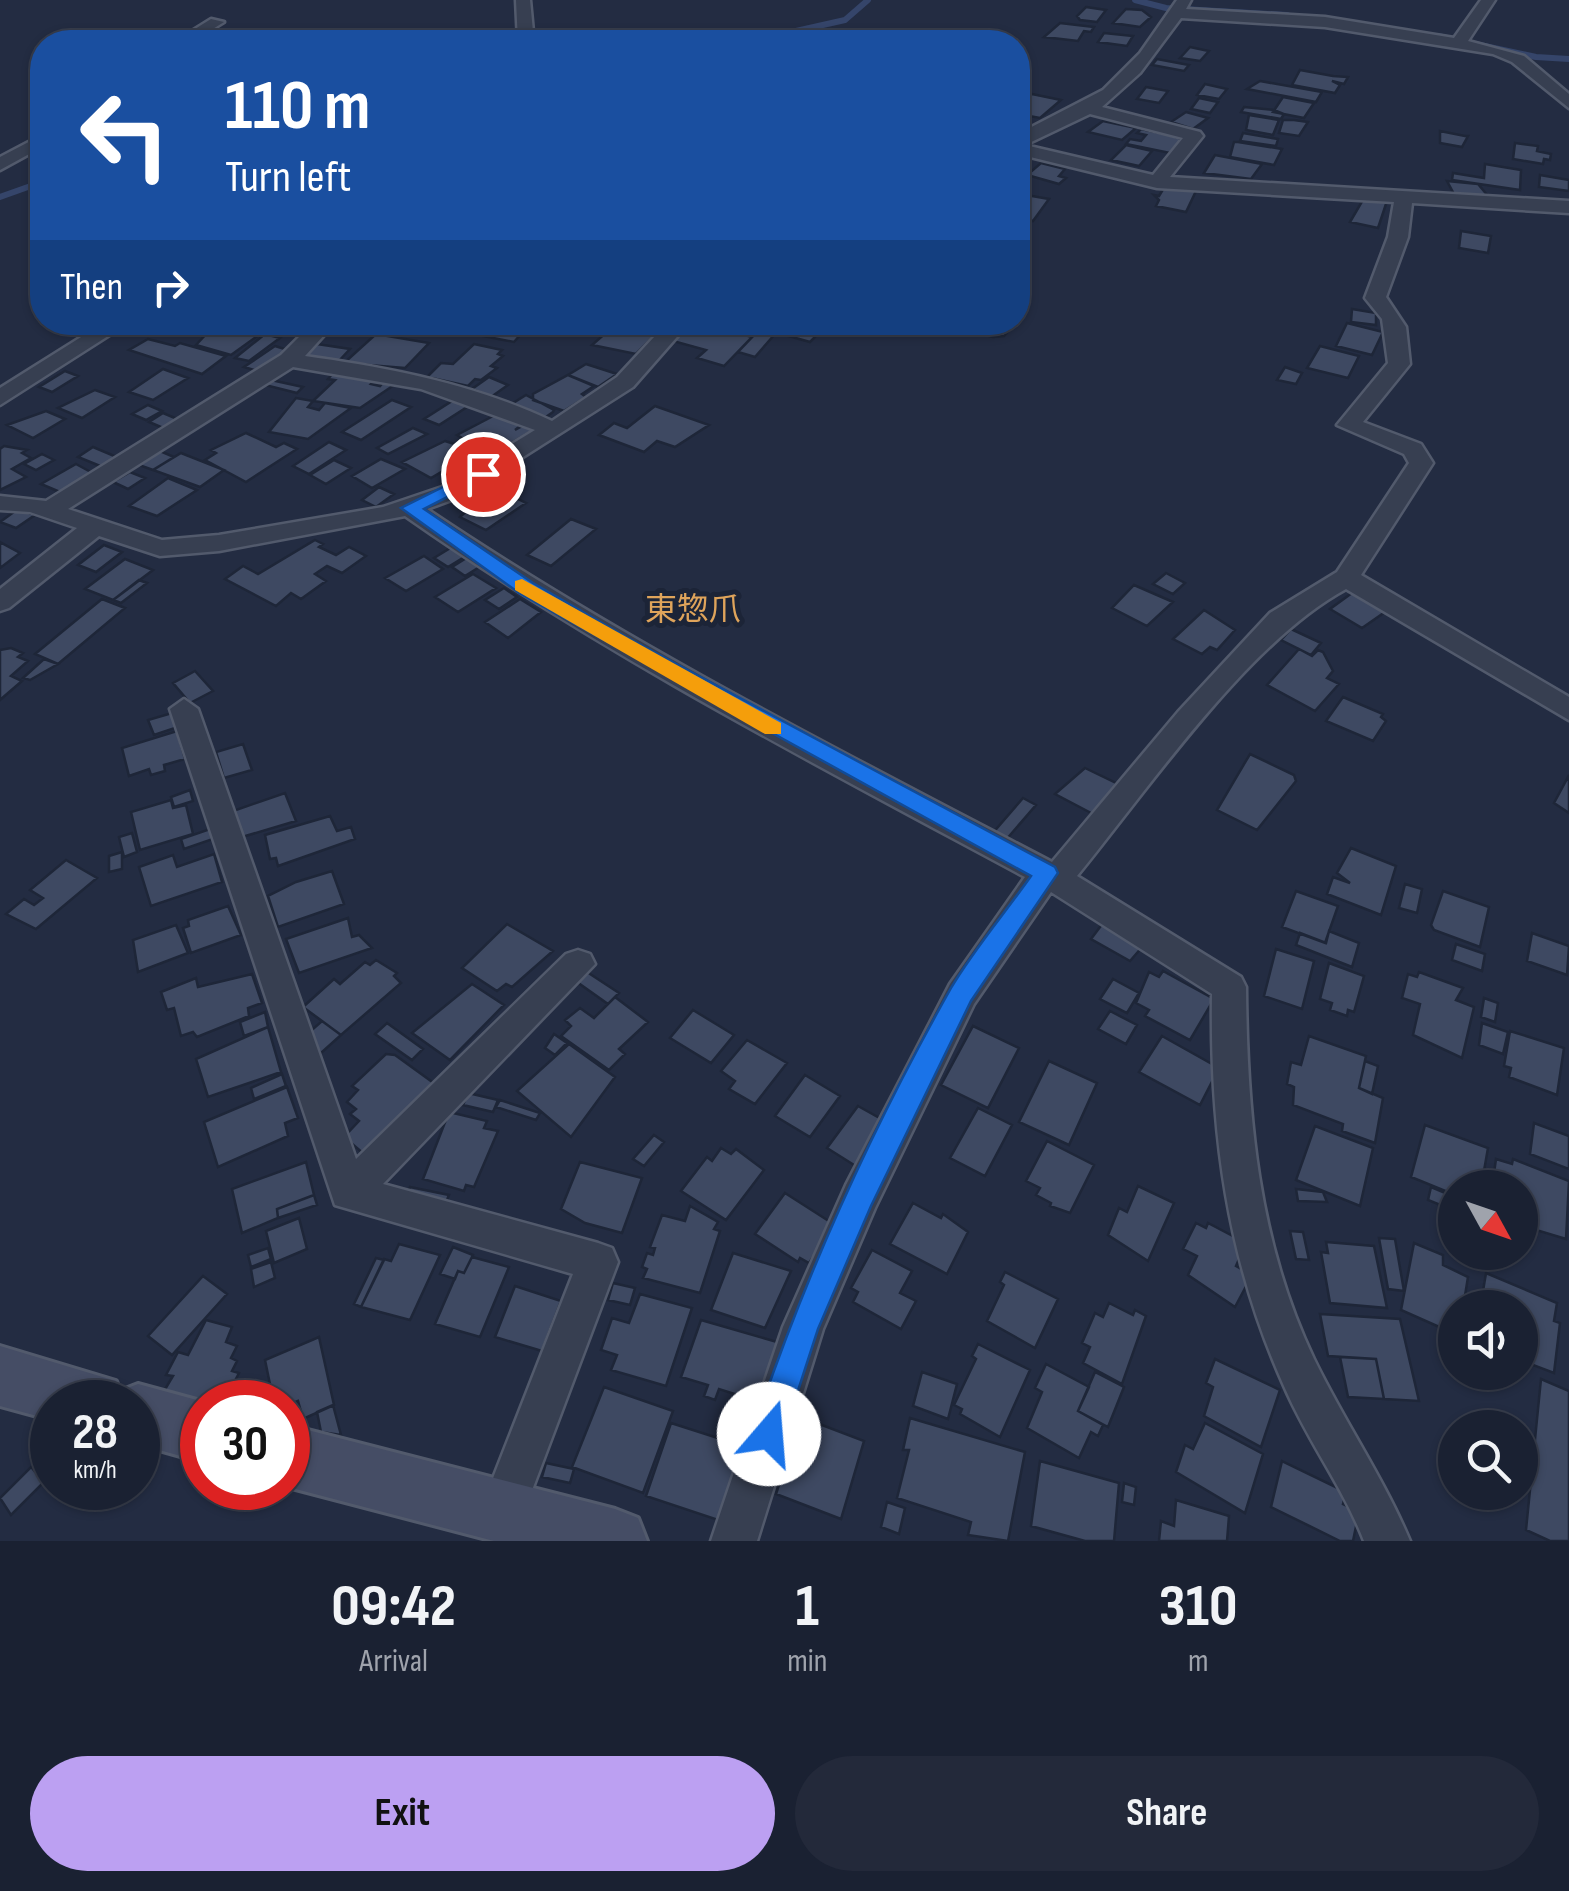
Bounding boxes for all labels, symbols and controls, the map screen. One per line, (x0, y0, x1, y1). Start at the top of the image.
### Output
text: 110 m (225, 65, 371, 149)
icon: left (60, 70, 190, 200)
text: Turn left (225, 150, 351, 205)
icon: right (143, 260, 198, 315)
text: Then (60, 265, 123, 310)
pin (441, 432, 526, 517)
icon: arrive (456, 447, 511, 502)
district label: 東惣爪 (645, 591, 741, 630)
north arrow (1438, 1170, 1538, 1270)
map controls (1438, 1170, 1538, 1510)
button: sound (1438, 1290, 1538, 1390)
speed limit sign: 30 (180, 1380, 310, 1510)
position arrow (717, 1382, 821, 1486)
text: 28 (72, 1403, 118, 1463)
button: search (1438, 1410, 1538, 1510)
text: km/h (73, 1455, 117, 1486)
text: 09:42 (331, 1571, 456, 1643)
text: 1 (796, 1571, 819, 1643)
text: 310 (1159, 1571, 1238, 1643)
text: Arrival (359, 1642, 428, 1681)
text: min (787, 1642, 827, 1681)
text: m (1188, 1642, 1208, 1681)
button: Exit (30, 1756, 775, 1871)
button: Share (795, 1756, 1539, 1871)

